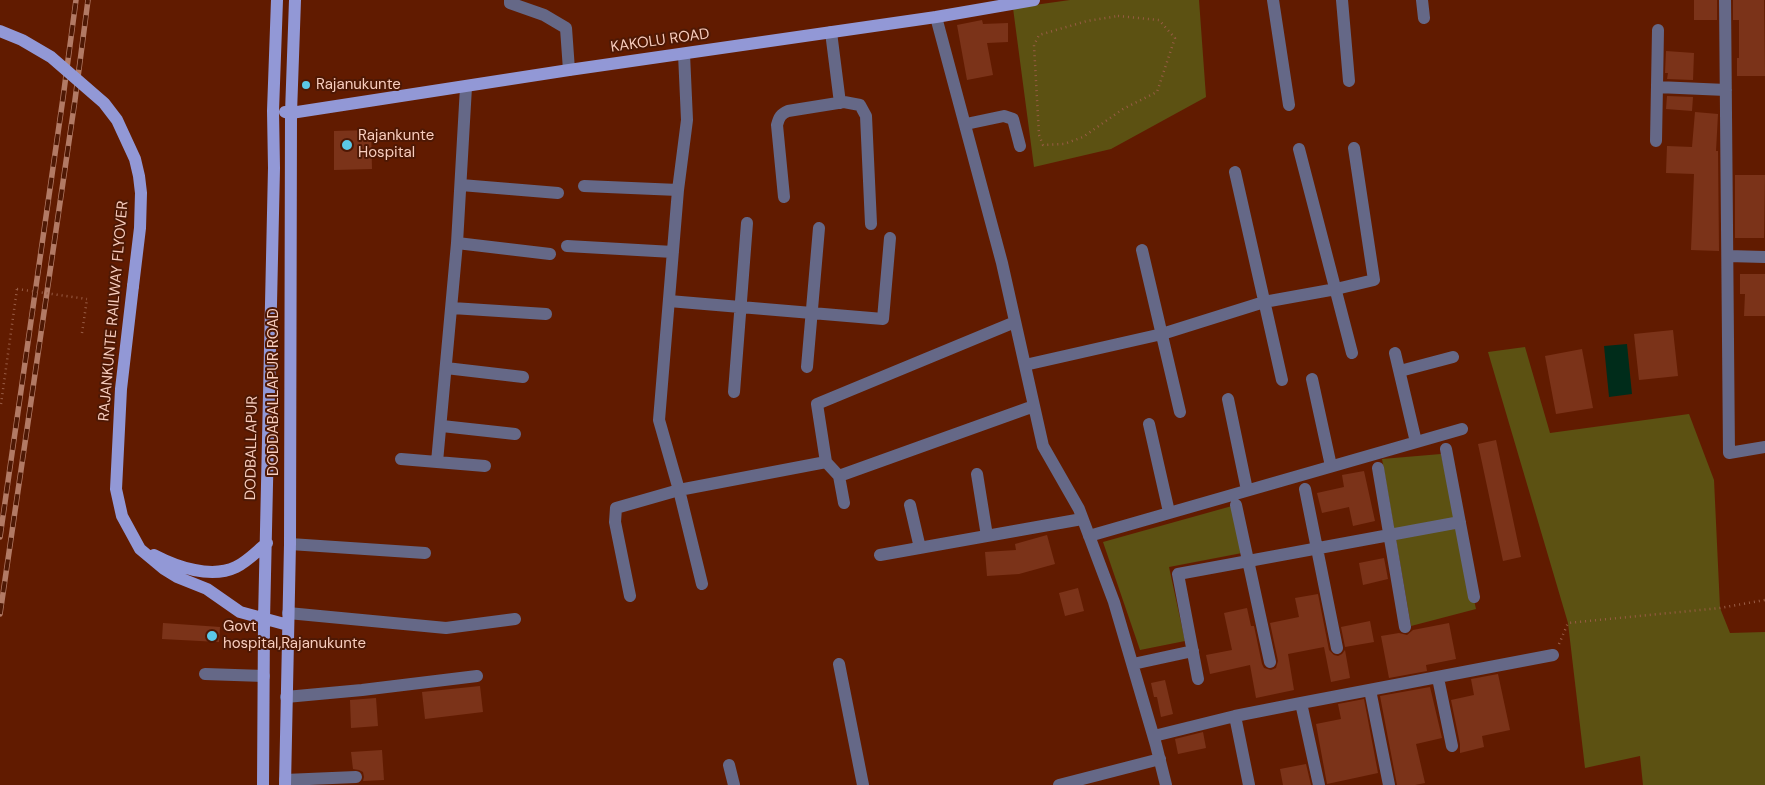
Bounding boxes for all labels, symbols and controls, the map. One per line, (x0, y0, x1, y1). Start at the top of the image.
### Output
street label: KAKOLU ROAD (609, 25, 711, 57)
place label: Rajanukunte (316, 76, 401, 94)
marker: Rajanukunte (300, 79, 312, 91)
place label: Rajankunte Hospital (358, 127, 434, 162)
marker: Rajankunte Hospital (340, 138, 354, 152)
street label: RAJANKUNTE RAILWAY FLYOVER (95, 200, 133, 422)
street label: DODDABALLAPUR ROAD (265, 308, 283, 476)
street label: DODBALLAPUR (242, 396, 262, 500)
place label: Govt hospital,Rajanukunte (223, 618, 366, 653)
marker: Govt hospital,Rajanukunte (205, 629, 219, 643)

